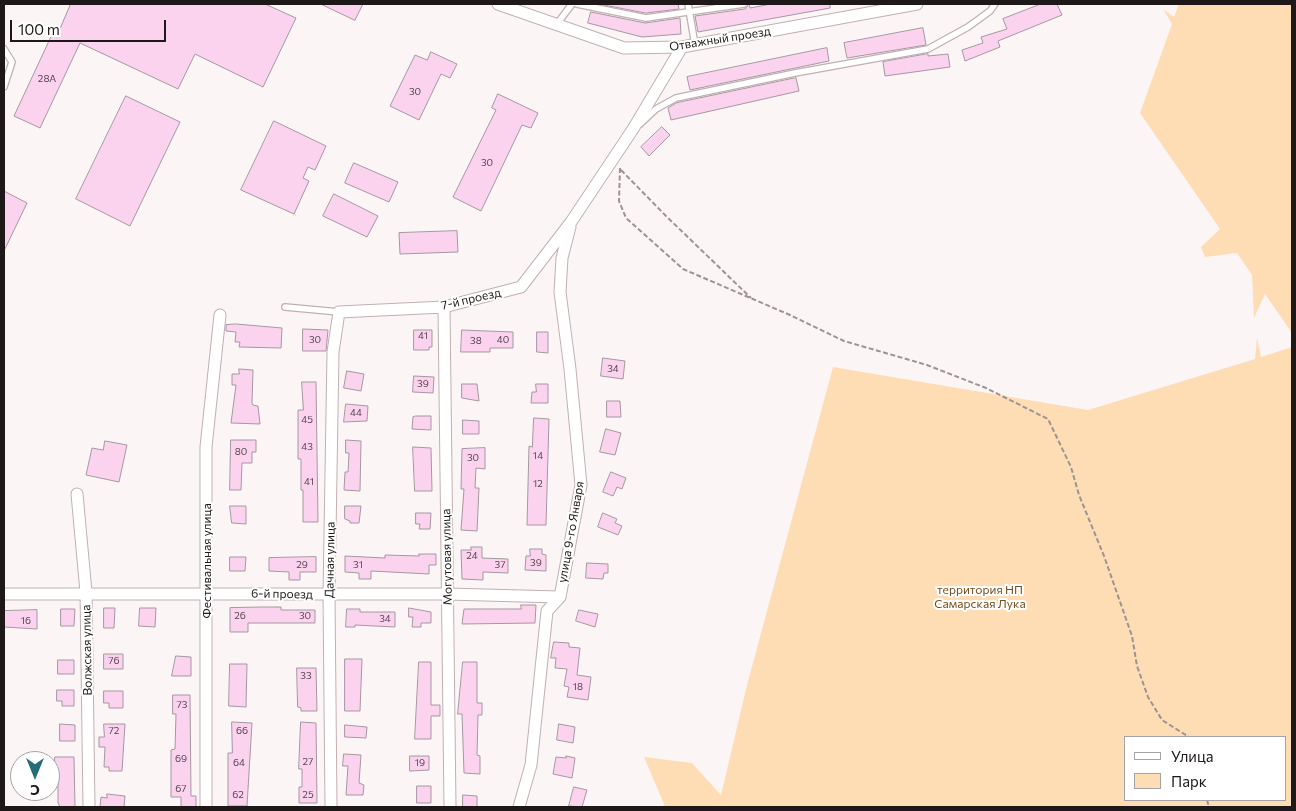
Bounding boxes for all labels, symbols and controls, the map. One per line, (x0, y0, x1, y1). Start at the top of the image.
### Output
scale bar (12, 10, 169, 42)
text: 100 m (18, 20, 60, 38)
street label: Отважный проезд (668, 24, 772, 54)
house number: 28А (38, 73, 56, 85)
house number: 30 (409, 86, 421, 98)
house number: 30 (481, 157, 493, 169)
street label: 7-й проезд (440, 285, 502, 313)
house number: 41 (418, 330, 428, 342)
house number: 30 (309, 334, 321, 346)
house number: 40 (497, 334, 509, 346)
house number: 38 (470, 335, 482, 347)
house number: 34 (607, 363, 619, 375)
house number: 39 (417, 378, 429, 390)
house number: 44 (350, 407, 362, 419)
house number: 45 (301, 414, 313, 426)
house number: 43 (301, 441, 313, 453)
house number: 80 (235, 446, 247, 458)
house number: 14 (533, 450, 543, 462)
house number: 30 (467, 452, 479, 464)
house number: 41 (304, 476, 314, 488)
house number: 12 (533, 478, 543, 490)
street label: улица 9-го Января (555, 480, 587, 584)
street label: Фестивальная улица (200, 503, 214, 619)
street label: Могутовая улица (439, 508, 455, 606)
street label: Дачная улица (322, 522, 338, 598)
house number: 24 (466, 550, 478, 562)
house number: 39 (530, 557, 542, 569)
house number: 29 (296, 559, 308, 571)
house number: 31 (353, 559, 363, 571)
house number: 37 (495, 559, 505, 571)
park label: территория НП Самарская Лука (934, 583, 1026, 611)
street label: 6-й проезд (251, 586, 313, 602)
street label: Волжская улица (79, 604, 95, 696)
house number: 26 (234, 610, 246, 622)
house number: 30 (299, 610, 311, 622)
house number: 34 (379, 613, 391, 625)
house number: 16 (21, 615, 31, 627)
house number: 76 (108, 655, 120, 667)
house number: 33 (300, 670, 312, 682)
house number: 18 (573, 681, 583, 693)
house number: 73 (177, 699, 187, 711)
house number: 72 (109, 725, 119, 737)
house number: 66 (236, 725, 248, 737)
legend (1124, 736, 1286, 801)
text: Улица (1171, 747, 1213, 765)
north arrow (10, 751, 60, 801)
house number: 69 (175, 753, 187, 765)
house number: 27 (303, 756, 313, 768)
house number: 64 (233, 757, 245, 769)
house number: 19 (415, 757, 425, 769)
text: Парк (1171, 772, 1207, 790)
text: С (30, 782, 40, 799)
house number: 67 (175, 783, 187, 795)
house number: 62 (232, 789, 244, 801)
house number: 25 (302, 789, 314, 801)

